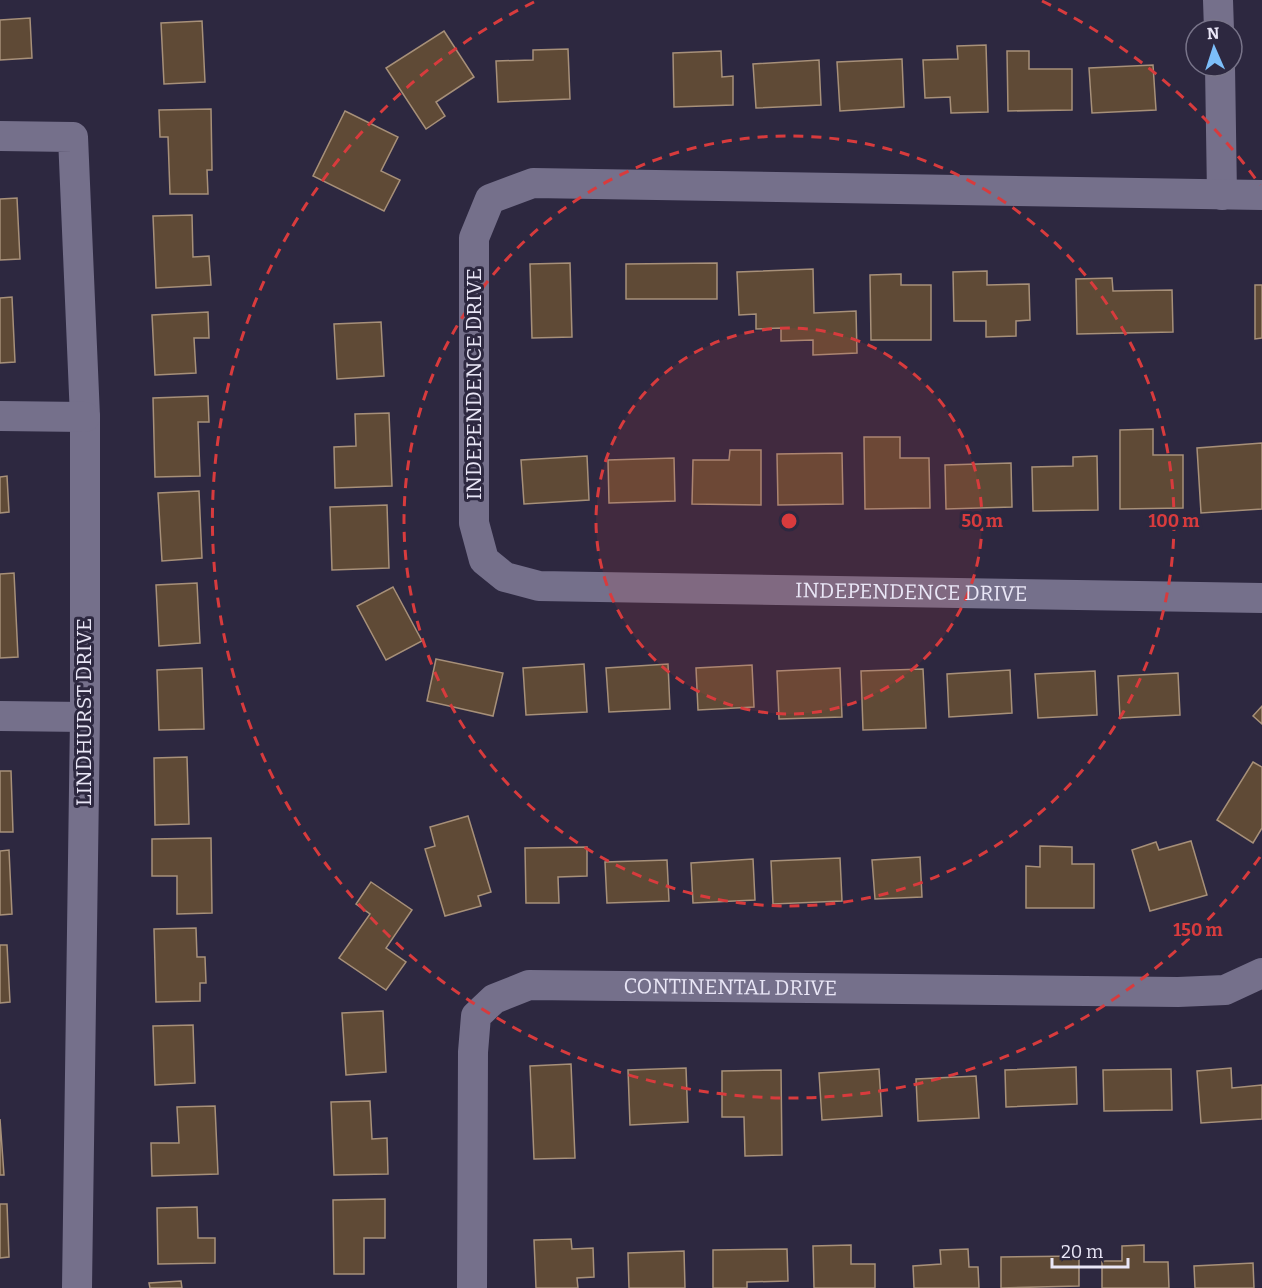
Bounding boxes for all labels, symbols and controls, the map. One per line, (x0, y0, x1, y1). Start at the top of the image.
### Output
north arrow (1184, 18, 1244, 78)
text: N (1207, 24, 1220, 43)
street label: INDEPENDENCE DRIVE (461, 268, 487, 500)
text: 50 m (961, 510, 1003, 532)
text: 100 m (1148, 510, 1200, 532)
centre of rings (779, 511, 799, 531)
street label: INDEPENDENCE DRIVE (795, 577, 1028, 607)
street label: LINDHURST DRIVE (71, 618, 97, 806)
text: 150 m (1173, 919, 1223, 941)
street label: CONTINENTAL DRIVE (624, 973, 837, 1001)
scale bar (1052, 1231, 1128, 1269)
text: 20 m (1061, 1241, 1103, 1263)

